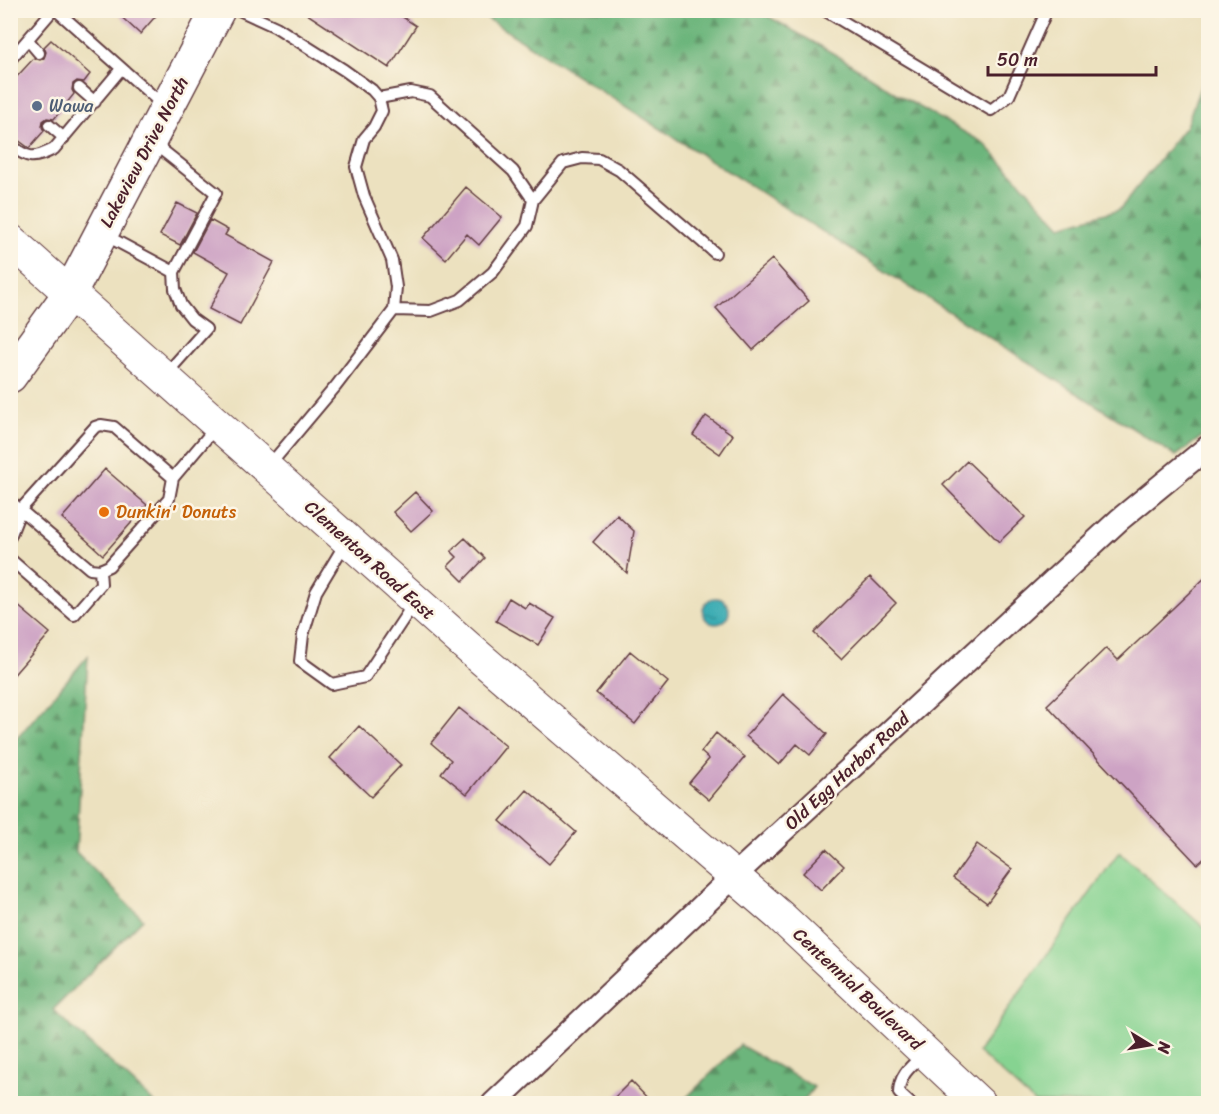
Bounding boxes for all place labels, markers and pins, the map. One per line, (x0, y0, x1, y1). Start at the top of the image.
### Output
place label: Wawa (49, 90, 94, 122)
marker: Wawa (30, 99, 44, 113)
place label: Dunkin' Donuts (116, 496, 237, 528)
marker: Dunkin' Donuts (97, 505, 111, 519)

